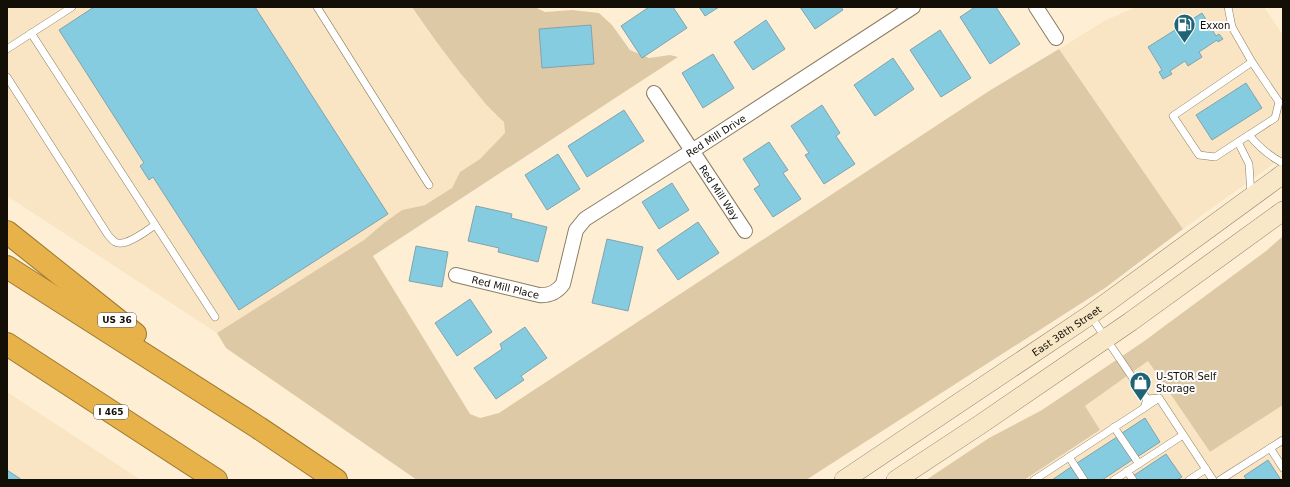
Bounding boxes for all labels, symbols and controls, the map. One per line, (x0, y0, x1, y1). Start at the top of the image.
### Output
fuel station icon: Exxon (1172, 12, 1198, 45)
place label: Exxon (1200, 20, 1230, 31)
street label: Red Mill Drive (684, 112, 748, 159)
street label: Red Mill Way (697, 163, 741, 222)
street label: Red Mill Place (471, 274, 540, 301)
street label: East 38th Street (1030, 304, 1104, 358)
road number: US 36 (98, 313, 136, 327)
shop icon: U-STOR Self Storage (1128, 369, 1154, 402)
place label: U-STOR Self Storage (1156, 371, 1217, 394)
road number: I 465 (94, 405, 128, 419)

